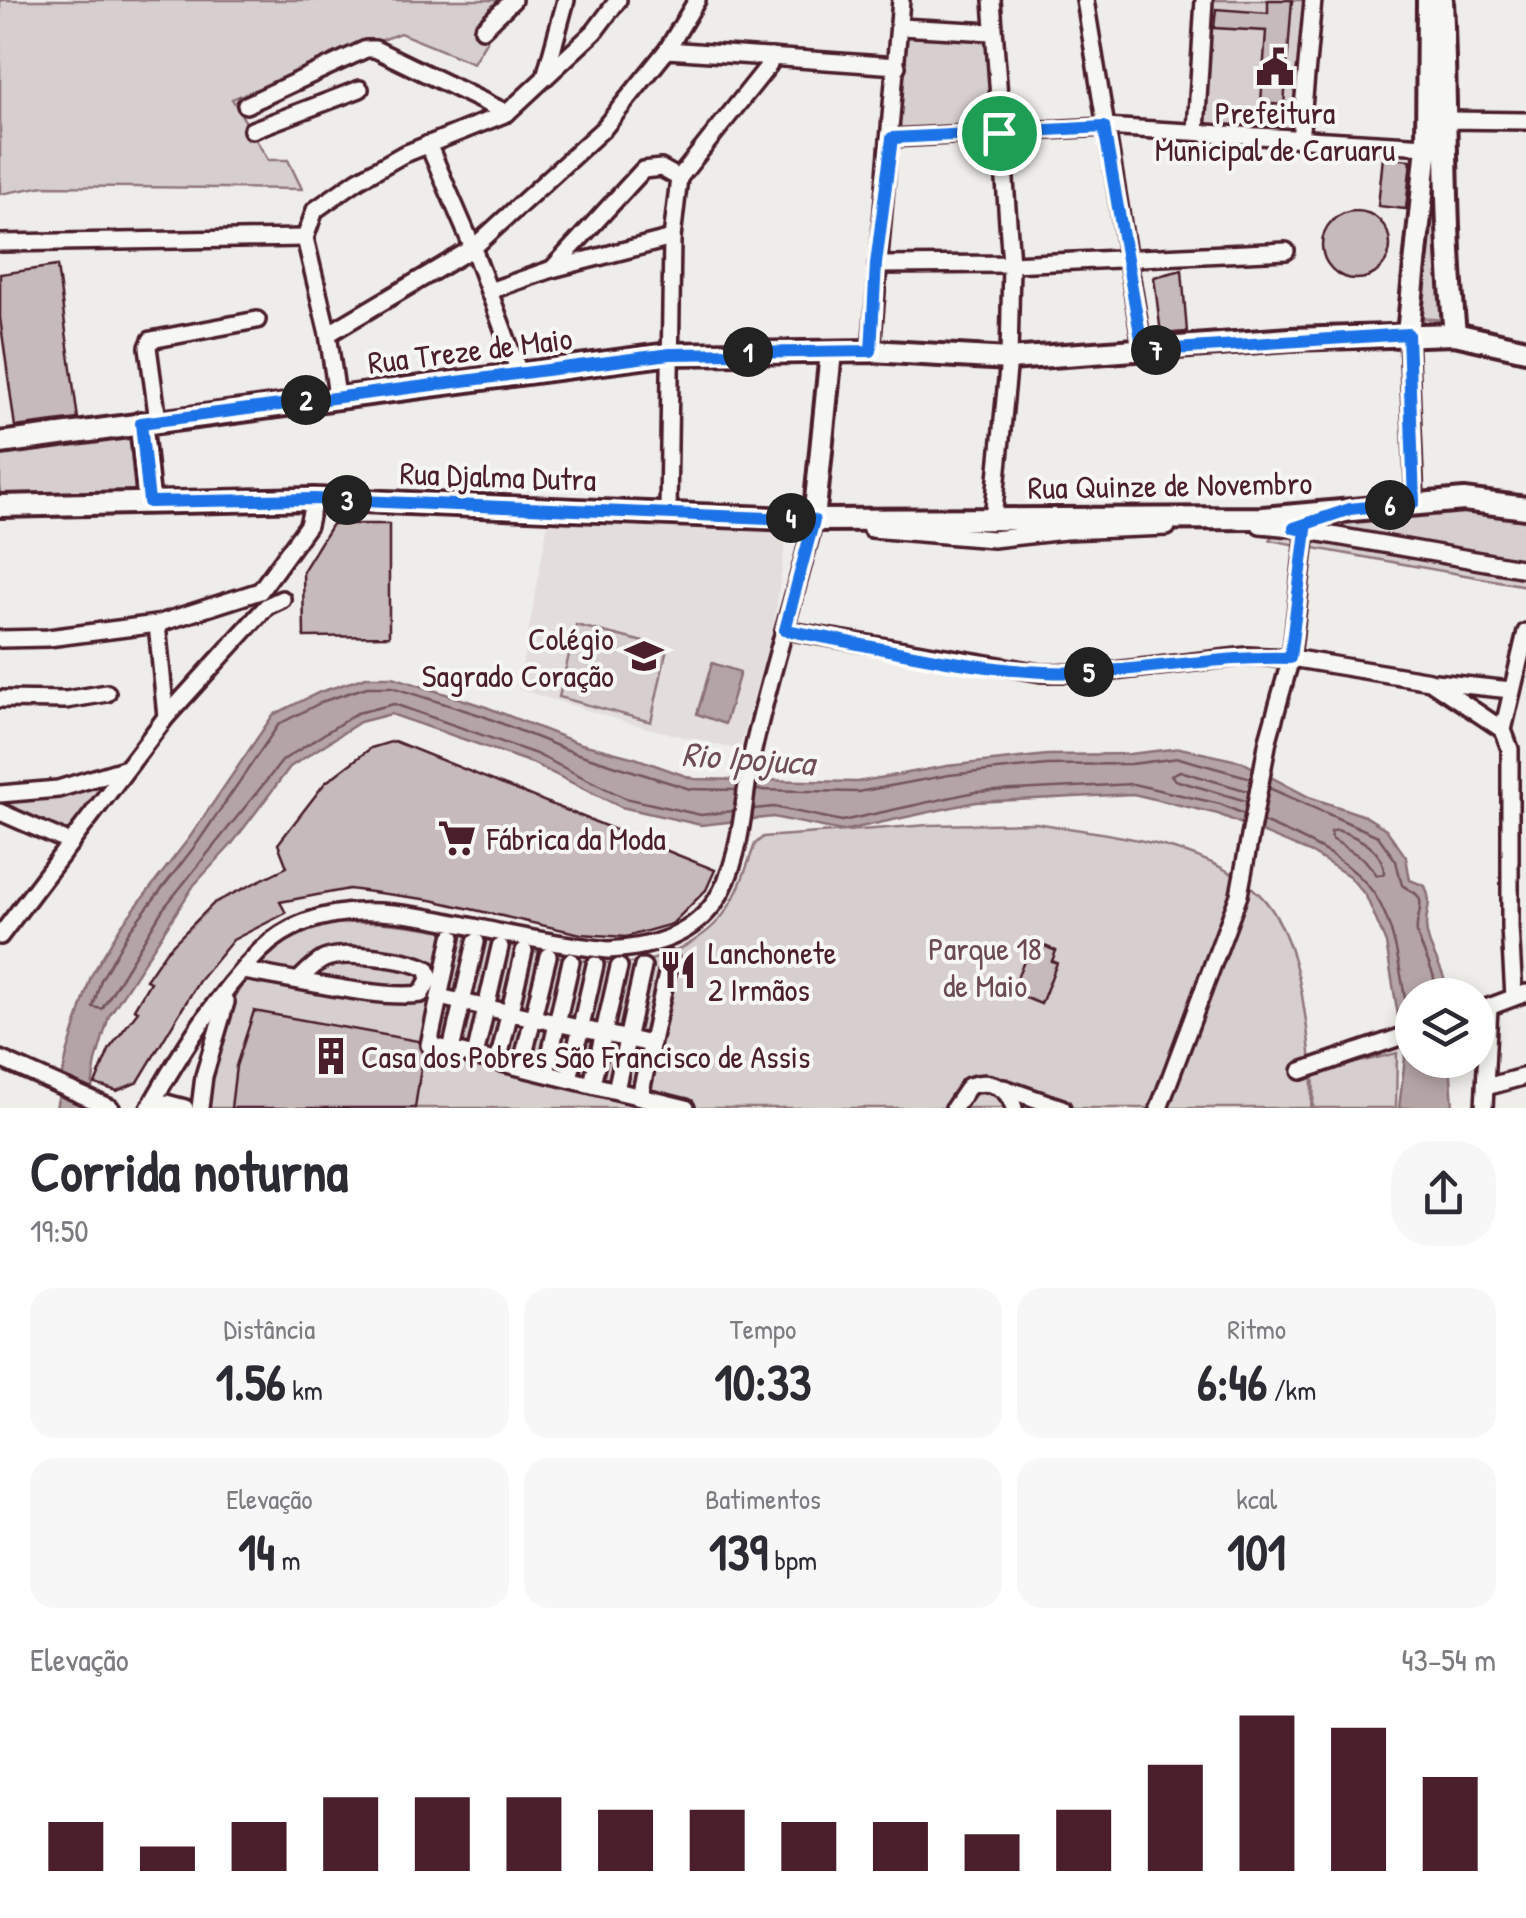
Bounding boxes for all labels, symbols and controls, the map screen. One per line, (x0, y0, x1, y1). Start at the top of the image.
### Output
public building icon: Prefeitura Municipal de Caruaru (1254, 46, 1296, 88)
pin (957, 91, 1042, 176)
place label: Prefeitura Municipal de Caruaru (1155, 91, 1396, 171)
icon: arrive (972, 106, 1027, 161)
street label: Rua Treze de Maio (366, 316, 575, 384)
pin: 7 (1131, 325, 1181, 375)
pin: 1 (723, 327, 773, 377)
text: 7 (1149, 331, 1163, 369)
text: 1 (743, 333, 753, 371)
pin: 2 (281, 375, 331, 425)
text: 2 (299, 381, 313, 419)
street label: Rua Djalma Dutra (399, 451, 597, 501)
street label: Rua Quinze de Novembro (1027, 461, 1313, 509)
pin: 3 (322, 475, 372, 525)
pin: 6 (1365, 480, 1415, 530)
text: 3 (341, 481, 353, 519)
text: 6 (1384, 486, 1396, 524)
pin: 4 (766, 493, 816, 543)
text: 4 (786, 499, 796, 537)
place label: Colégio Sagrado Coração (422, 617, 614, 697)
school or university icon: Colégio Sagrado Coração (623, 635, 665, 677)
pin: 5 (1064, 647, 1114, 697)
text: 5 (1083, 653, 1095, 691)
water label: Rio Ipojuca (680, 730, 819, 786)
supermarket icon: Fábrica da Moda (436, 817, 478, 859)
place label: Fábrica da Moda (486, 817, 666, 860)
park label: Parque 18 de Maio (928, 927, 1042, 1007)
place label: Lanchonete 2 Irmãos (708, 931, 837, 1011)
restaurant icon: Lanchonete 2 Irmãos (657, 949, 699, 991)
map controls (1395, 978, 1495, 1078)
button: layers (1395, 978, 1495, 1078)
building icon: Casa dos Pobres São Francisco de Assis (310, 1035, 352, 1077)
place label: Casa dos Pobres São Francisco de Assis (361, 1035, 810, 1078)
text: Corrida noturna (30, 1134, 348, 1208)
button: share (1391, 1141, 1496, 1246)
text: 19:50 (30, 1209, 89, 1252)
text: Distância (223, 1310, 315, 1348)
text: Tempo (730, 1310, 796, 1348)
text: Ritmo (1227, 1310, 1286, 1348)
text: 1.56 (216, 1348, 286, 1416)
text: 10:33 (715, 1348, 811, 1416)
text: 6:46 (1197, 1348, 1267, 1416)
text: km (286, 1371, 323, 1409)
text: /km (1267, 1371, 1316, 1409)
text: Elevação (226, 1480, 312, 1518)
text: Batimentos (705, 1480, 821, 1518)
text: kcal (1236, 1480, 1277, 1518)
text: 14 (238, 1518, 275, 1586)
text: 139 (709, 1518, 768, 1586)
text: 101 (1227, 1518, 1286, 1586)
text: m (275, 1541, 301, 1579)
text: bpm (768, 1541, 817, 1579)
text: Elevação (30, 1638, 129, 1681)
text: 43–54 m (1402, 1638, 1496, 1681)

